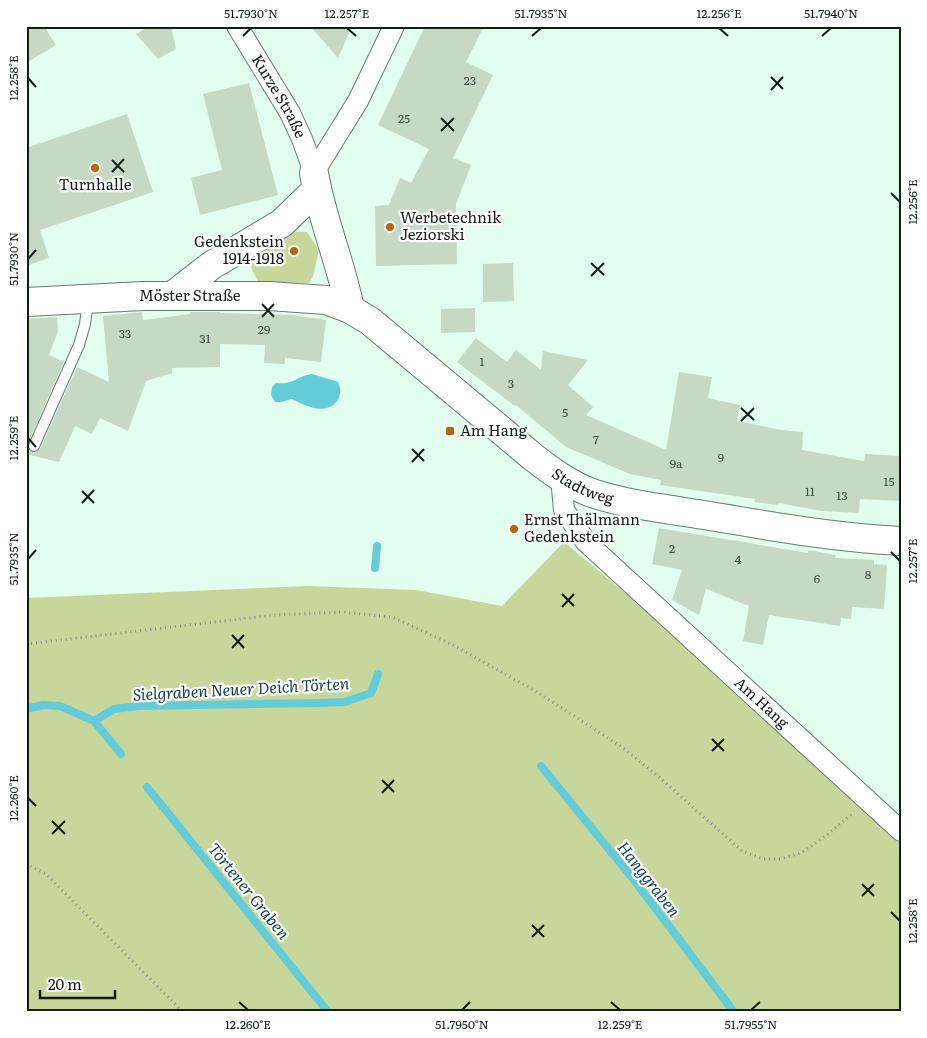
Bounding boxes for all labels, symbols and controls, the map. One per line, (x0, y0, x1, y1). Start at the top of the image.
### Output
text: 51.7930°N (224, 4, 278, 22)
text: 12.257°E (325, 4, 370, 22)
text: 51.7935°N (514, 4, 568, 22)
text: 12.256°E (696, 4, 742, 22)
text: 51.7940°N (804, 4, 858, 22)
street label: Kurze Straße (247, 50, 313, 142)
text: 12.258°E (4, 55, 22, 101)
house number: 23 (464, 71, 476, 89)
house number: 25 (398, 109, 410, 127)
marker: Turnhalle (89, 162, 101, 174)
place label: Turnhalle (58, 172, 132, 195)
text: 12.256°E (903, 179, 921, 225)
place label: Werbetechnik Jeziorski (400, 205, 502, 245)
marker: Werbetechnik Jeziorski (384, 221, 396, 233)
place label: Gedenkstein 1914-1918 (194, 229, 284, 269)
text: 51.7930°N (4, 232, 22, 286)
marker: Gedenkstein 1914-1918 (288, 245, 300, 257)
street label: Möster Straße (139, 283, 241, 306)
house number: 29 (258, 320, 270, 338)
house number: 33 (119, 324, 131, 342)
house number: 31 (199, 329, 211, 347)
house number: 1 (480, 352, 485, 370)
house number: 3 (508, 374, 514, 392)
house number: 5 (562, 403, 568, 421)
text: 12.259°E (4, 415, 22, 461)
place label: Am Hang (460, 418, 528, 441)
marker: Am Hang (444, 425, 456, 437)
house number: 7 (593, 430, 599, 448)
house number: 9 (718, 448, 724, 466)
house number: 9a (670, 454, 683, 472)
street label: Stadtweg (548, 461, 617, 509)
house number: 15 (884, 472, 894, 490)
house number: 11 (805, 482, 815, 500)
house number: 13 (836, 486, 848, 504)
place label: Ernst Thälmann Gedenkstein (524, 507, 640, 547)
marker: Ernst Thälmann Gedenkstein (508, 523, 520, 535)
text: 51.7935°N (4, 532, 22, 586)
text: 12.257°E (903, 538, 921, 583)
house number: 2 (669, 539, 675, 557)
house number: 4 (735, 550, 742, 568)
house number: 8 (865, 565, 872, 583)
house number: 6 (814, 569, 821, 587)
water label: Sielgraben Neuer Deich Törten (132, 670, 350, 706)
street label: Am Hang (730, 671, 795, 733)
text: 12.260°E (4, 775, 22, 821)
water label: Hanggraben (613, 836, 687, 922)
water label: Törtener Graben (203, 837, 297, 944)
text: 12.258°E (903, 898, 921, 944)
scale bar (40, 968, 115, 1000)
text: 20 m (48, 972, 82, 995)
text: 12.260°E (225, 1015, 271, 1033)
text: 51.7950°N (435, 1015, 489, 1033)
text: 12.259°E (597, 1015, 643, 1033)
text: 51.7955°N (725, 1015, 777, 1033)

